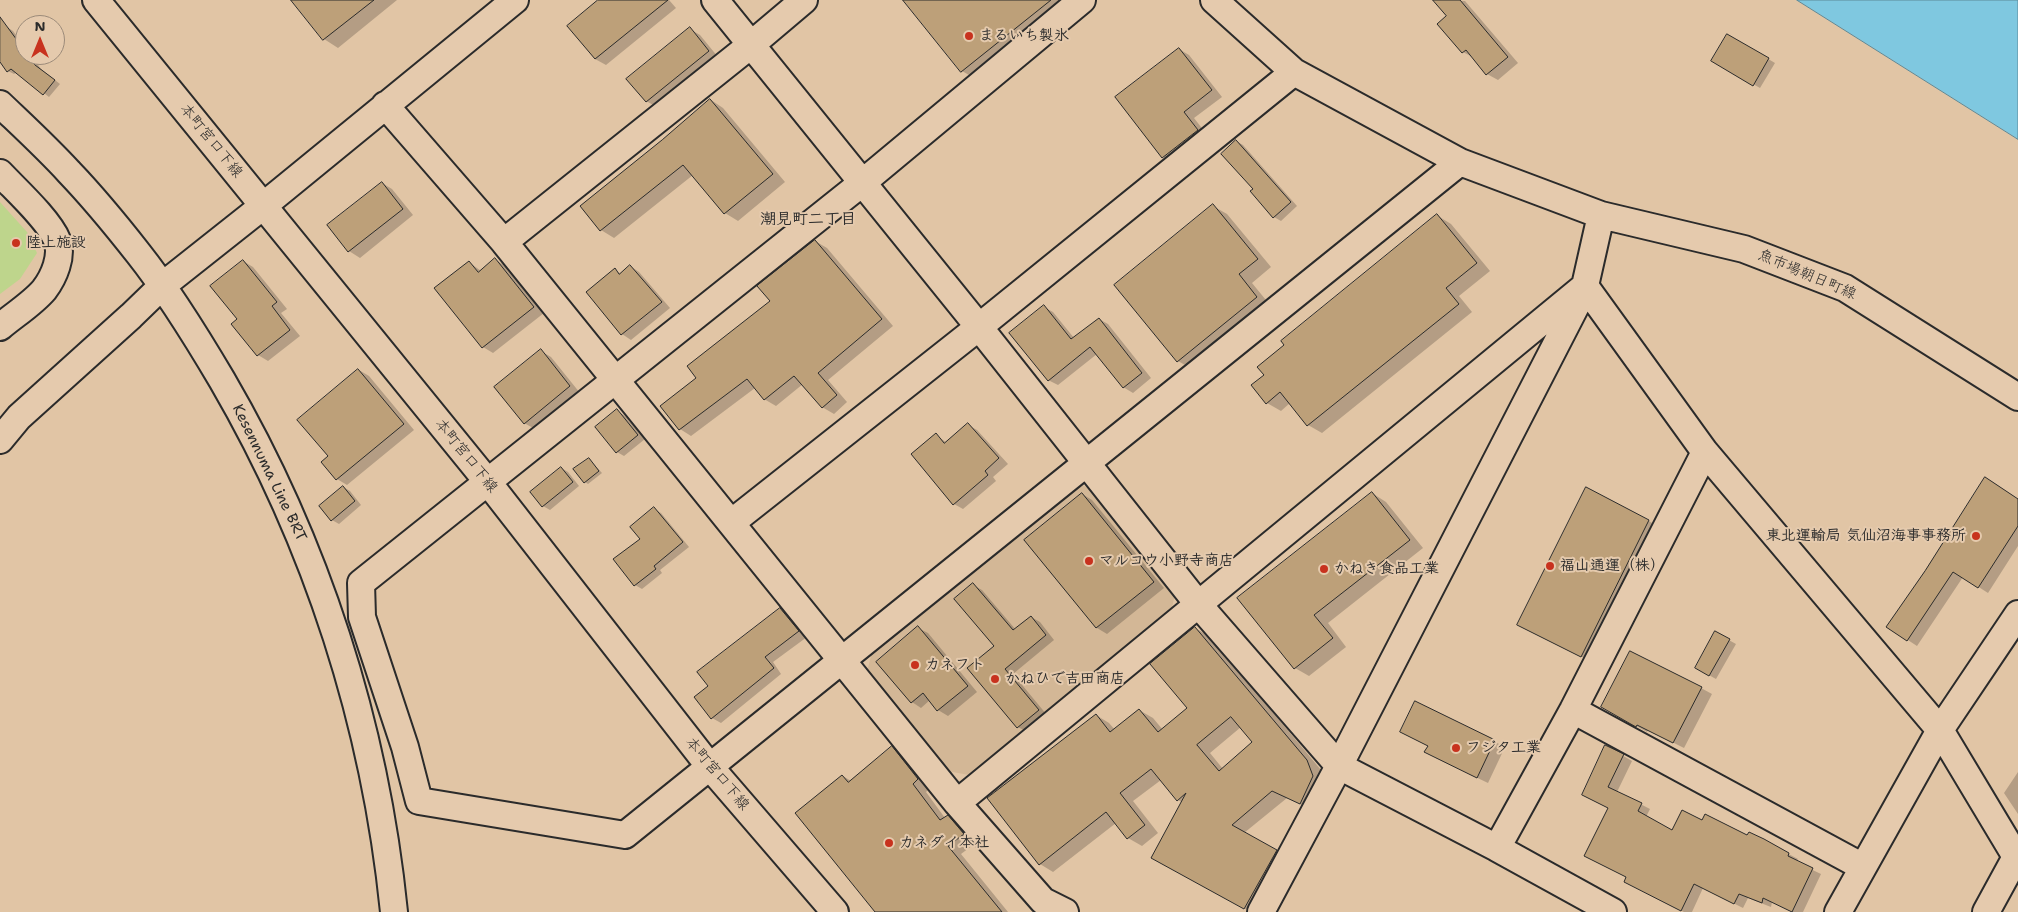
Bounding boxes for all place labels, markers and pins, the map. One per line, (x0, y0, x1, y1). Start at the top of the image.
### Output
place label: まるいち製氷 (979, 27, 1069, 45)
marker: まるいち製氷 (963, 30, 975, 42)
place label: 陸上施設 (26, 234, 86, 252)
marker: 陸上施設 (10, 237, 22, 249)
place label: 東北運輸局 気仙沼海事事務所 (1766, 527, 1966, 545)
marker: 東北運輸局 気仙沼海事事務所 (1970, 530, 1982, 542)
place label: マルコウ小野寺商店 (1099, 552, 1234, 570)
marker: マルコウ小野寺商店 (1083, 555, 1095, 567)
place label: 福山通運（株） (1560, 557, 1665, 575)
place label: かねき食品工業 (1334, 560, 1439, 578)
marker: 福山通運（株） (1544, 560, 1556, 572)
marker: かねき食品工業 (1318, 563, 1330, 575)
place label: カネフト (925, 656, 985, 674)
marker: カネフト (909, 659, 921, 671)
place label: かねひで吉田商店 (1005, 670, 1125, 688)
marker: かねひで吉田商店 (989, 673, 1001, 685)
place label: フジタ工業 (1466, 739, 1541, 757)
marker: フジタ工業 (1450, 742, 1462, 754)
place label: カネダイ本社 (899, 834, 989, 852)
marker: カネダイ本社 (883, 837, 895, 849)

